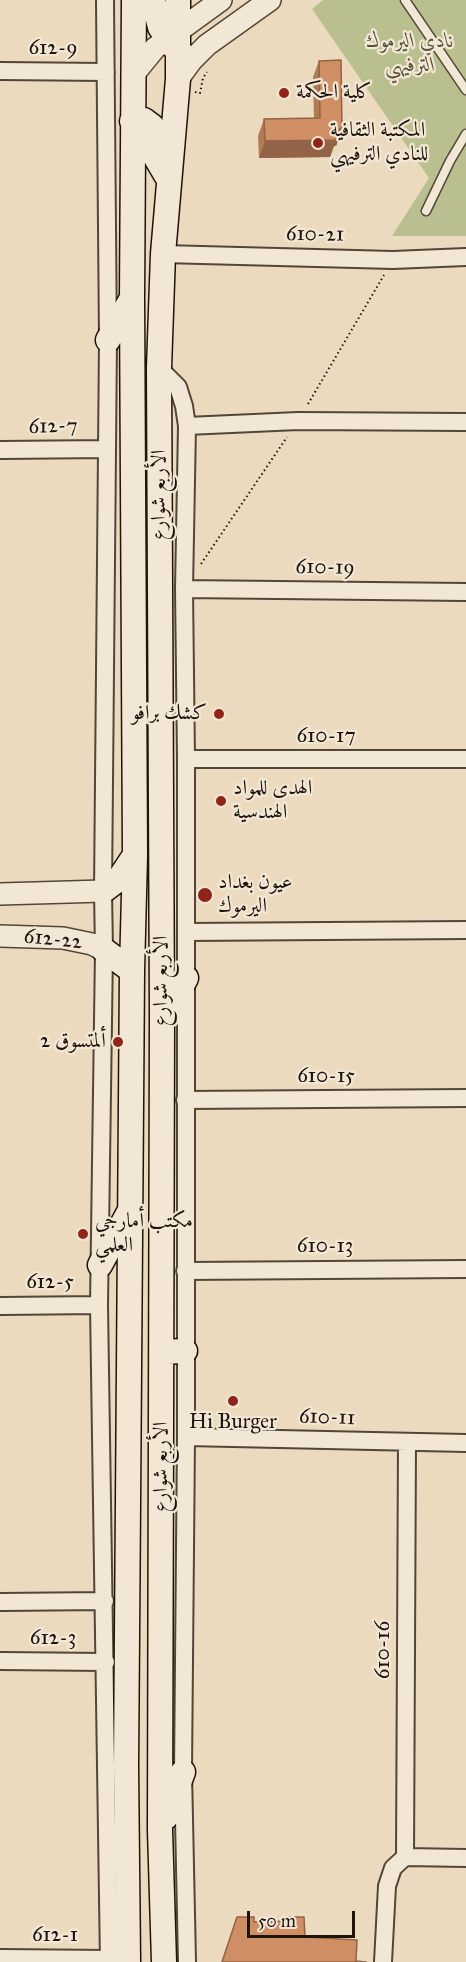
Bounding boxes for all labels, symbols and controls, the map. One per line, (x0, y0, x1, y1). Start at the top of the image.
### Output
park label: نادي اليرموك الترفيهي (366, 29, 454, 79)
street label: 612-9 (28, 36, 78, 62)
place label: كلية الحكمة (296, 80, 372, 106)
marker: كلية الحكمة (277, 86, 291, 100)
place label: المكتبة الثقافية للنادي الترفيهي (330, 118, 428, 168)
marker: المكتبة الثقافية للنادي الترفيهي (311, 136, 325, 150)
street label: 610-21 (286, 222, 344, 248)
street label: 612-7 (28, 414, 78, 440)
street label: الأربع شوارع (147, 450, 173, 540)
street label: 610-19 (295, 555, 355, 581)
place label: كشك برافو (131, 701, 207, 727)
marker: كشك برافو (212, 707, 226, 721)
street label: 610-17 (296, 724, 356, 750)
place label: الهدى للمواد الهندسية (233, 776, 312, 826)
marker: الهدى للمواد الهندسية (214, 794, 228, 808)
place label: عيون بغداد اليرموك (218, 870, 292, 920)
marker: عيون بغداد اليرموك (196, 886, 214, 904)
street label: 612-22 (23, 924, 83, 956)
street label: الأربع شوارع (149, 936, 175, 1026)
place label: ألمتسوق 2 (40, 1029, 106, 1055)
marker: ألمتسوق 2 (111, 1035, 125, 1049)
street label: 610-15 (297, 1064, 355, 1090)
place label: مكتب أمارجي العلمي (95, 1209, 193, 1259)
marker: مكتب أمارجي العلمي (76, 1227, 90, 1241)
street label: 610-13 (297, 1234, 353, 1260)
street label: 612-5 (26, 1270, 74, 1296)
marker: Hi Burger (226, 1394, 240, 1408)
street label: 610-11 (298, 1404, 356, 1432)
place label: Hi Burger (189, 1410, 277, 1436)
street label: الأربع شوارع (149, 1422, 175, 1512)
street label: 610-16 (371, 1621, 397, 1679)
street label: 612-3 (30, 1626, 76, 1652)
scale bar (250, 1899, 358, 1937)
text: 50 m (258, 1910, 296, 1932)
street label: 612-1 (32, 1923, 78, 1949)

